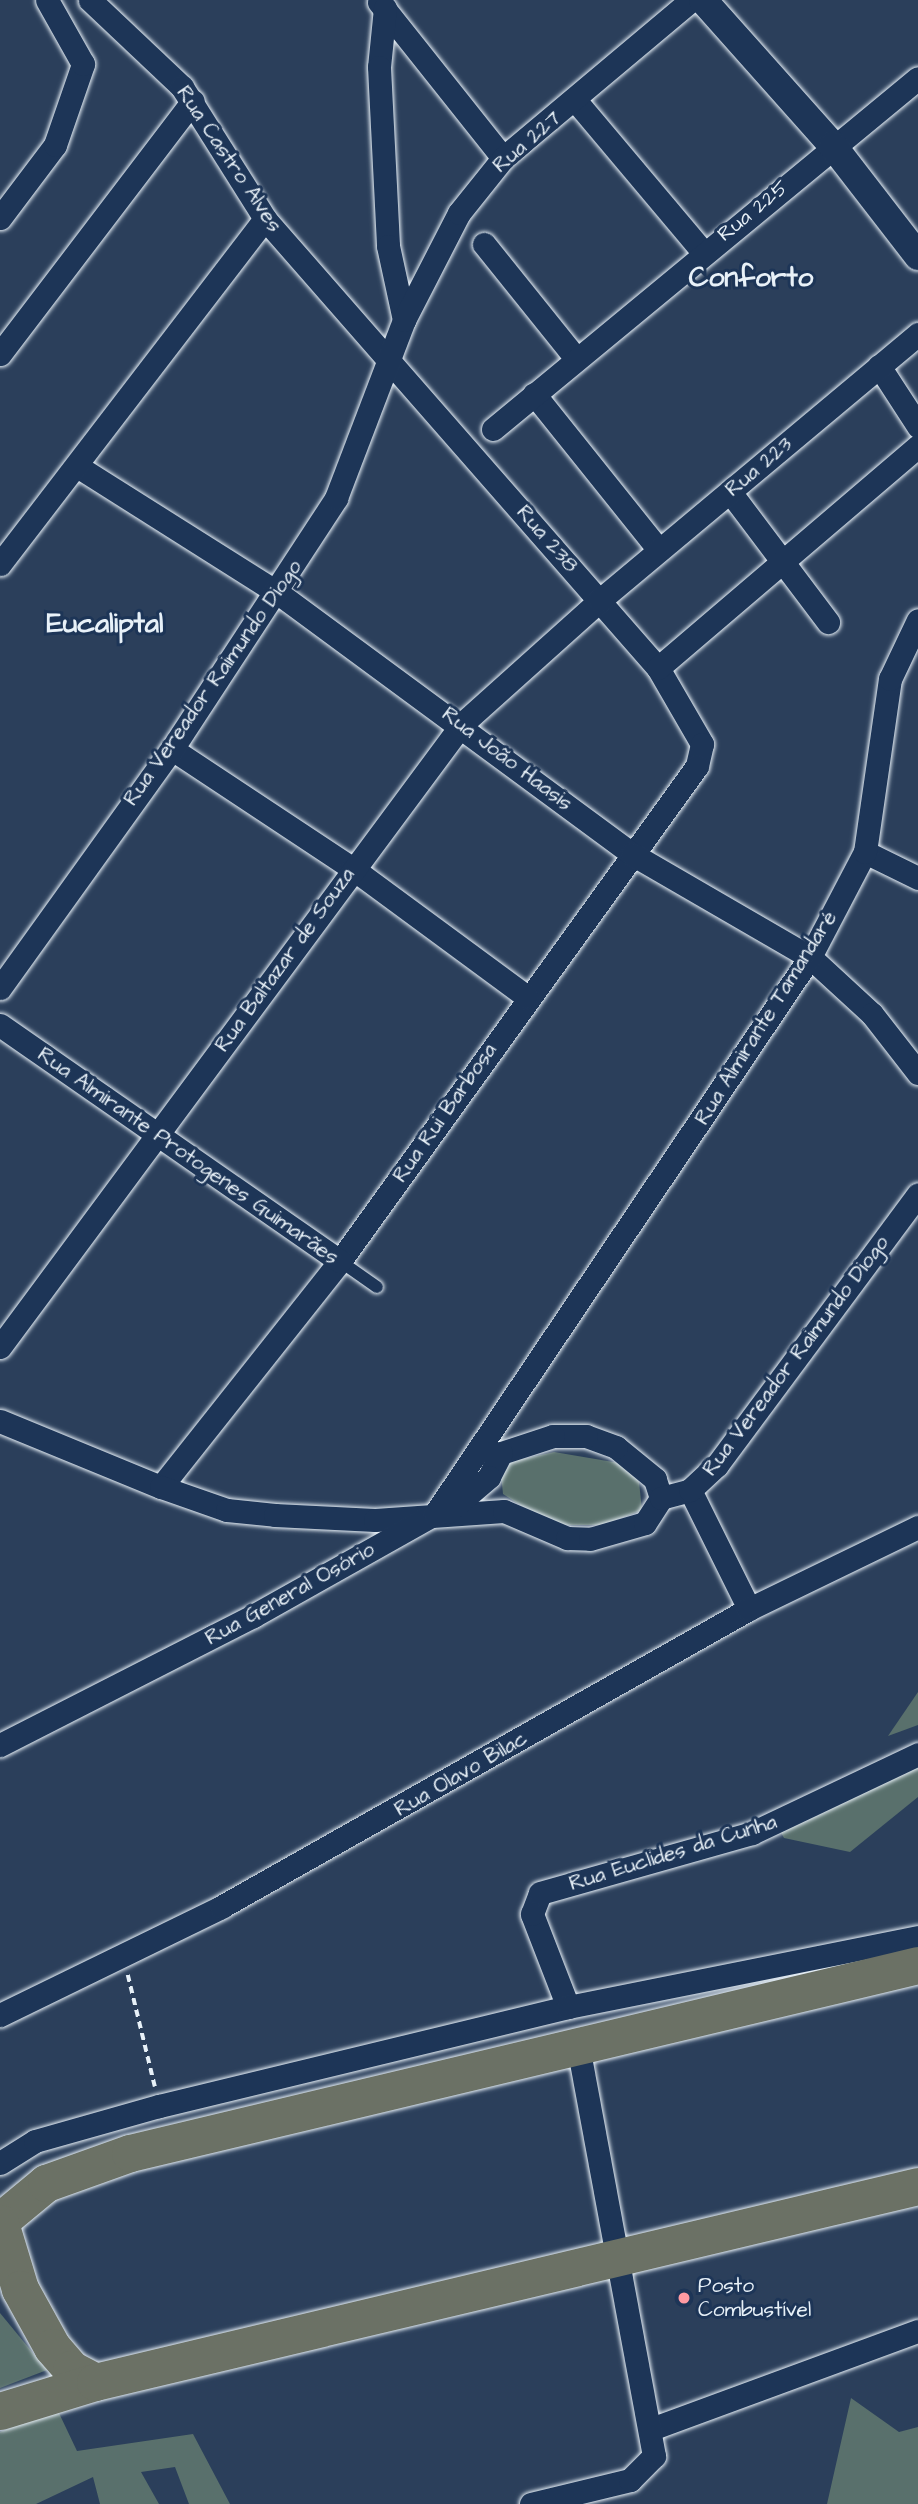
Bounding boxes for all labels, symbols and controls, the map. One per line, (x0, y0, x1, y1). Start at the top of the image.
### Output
street label: Rua Castro Alves (171, 81, 287, 237)
street label: Rua 227 (488, 106, 566, 178)
street label: Rua 225 (713, 175, 793, 247)
district label: Conforto (689, 261, 813, 295)
street label: Rua 223 (720, 432, 798, 502)
street label: Rua 238 (511, 500, 583, 578)
street label: Rua Vereador Raimundo Diogo (118, 555, 308, 811)
district label: Eucaliptal (47, 607, 163, 641)
street label: Rua João Haasis (437, 702, 577, 816)
street label: Rua Baltazar de Souza (210, 863, 360, 1057)
street label: Rua Almirante Tamandaré (690, 906, 842, 1130)
street label: Rua Rui Barbosa (388, 1039, 502, 1187)
street label: Rua Almirante Protogenes Guimarães (33, 1042, 343, 1270)
street label: Rua Vereador Raimundo Diogo (697, 1231, 895, 1481)
street label: Rua General Osório (201, 1537, 379, 1651)
street label: Rua Olavo Bilac (390, 1726, 532, 1822)
street label: Rua Euclides da Cunha (566, 1809, 780, 1897)
place label: Posto Combustível (698, 2273, 811, 2323)
marker: Posto Combustível (676, 2290, 692, 2306)

